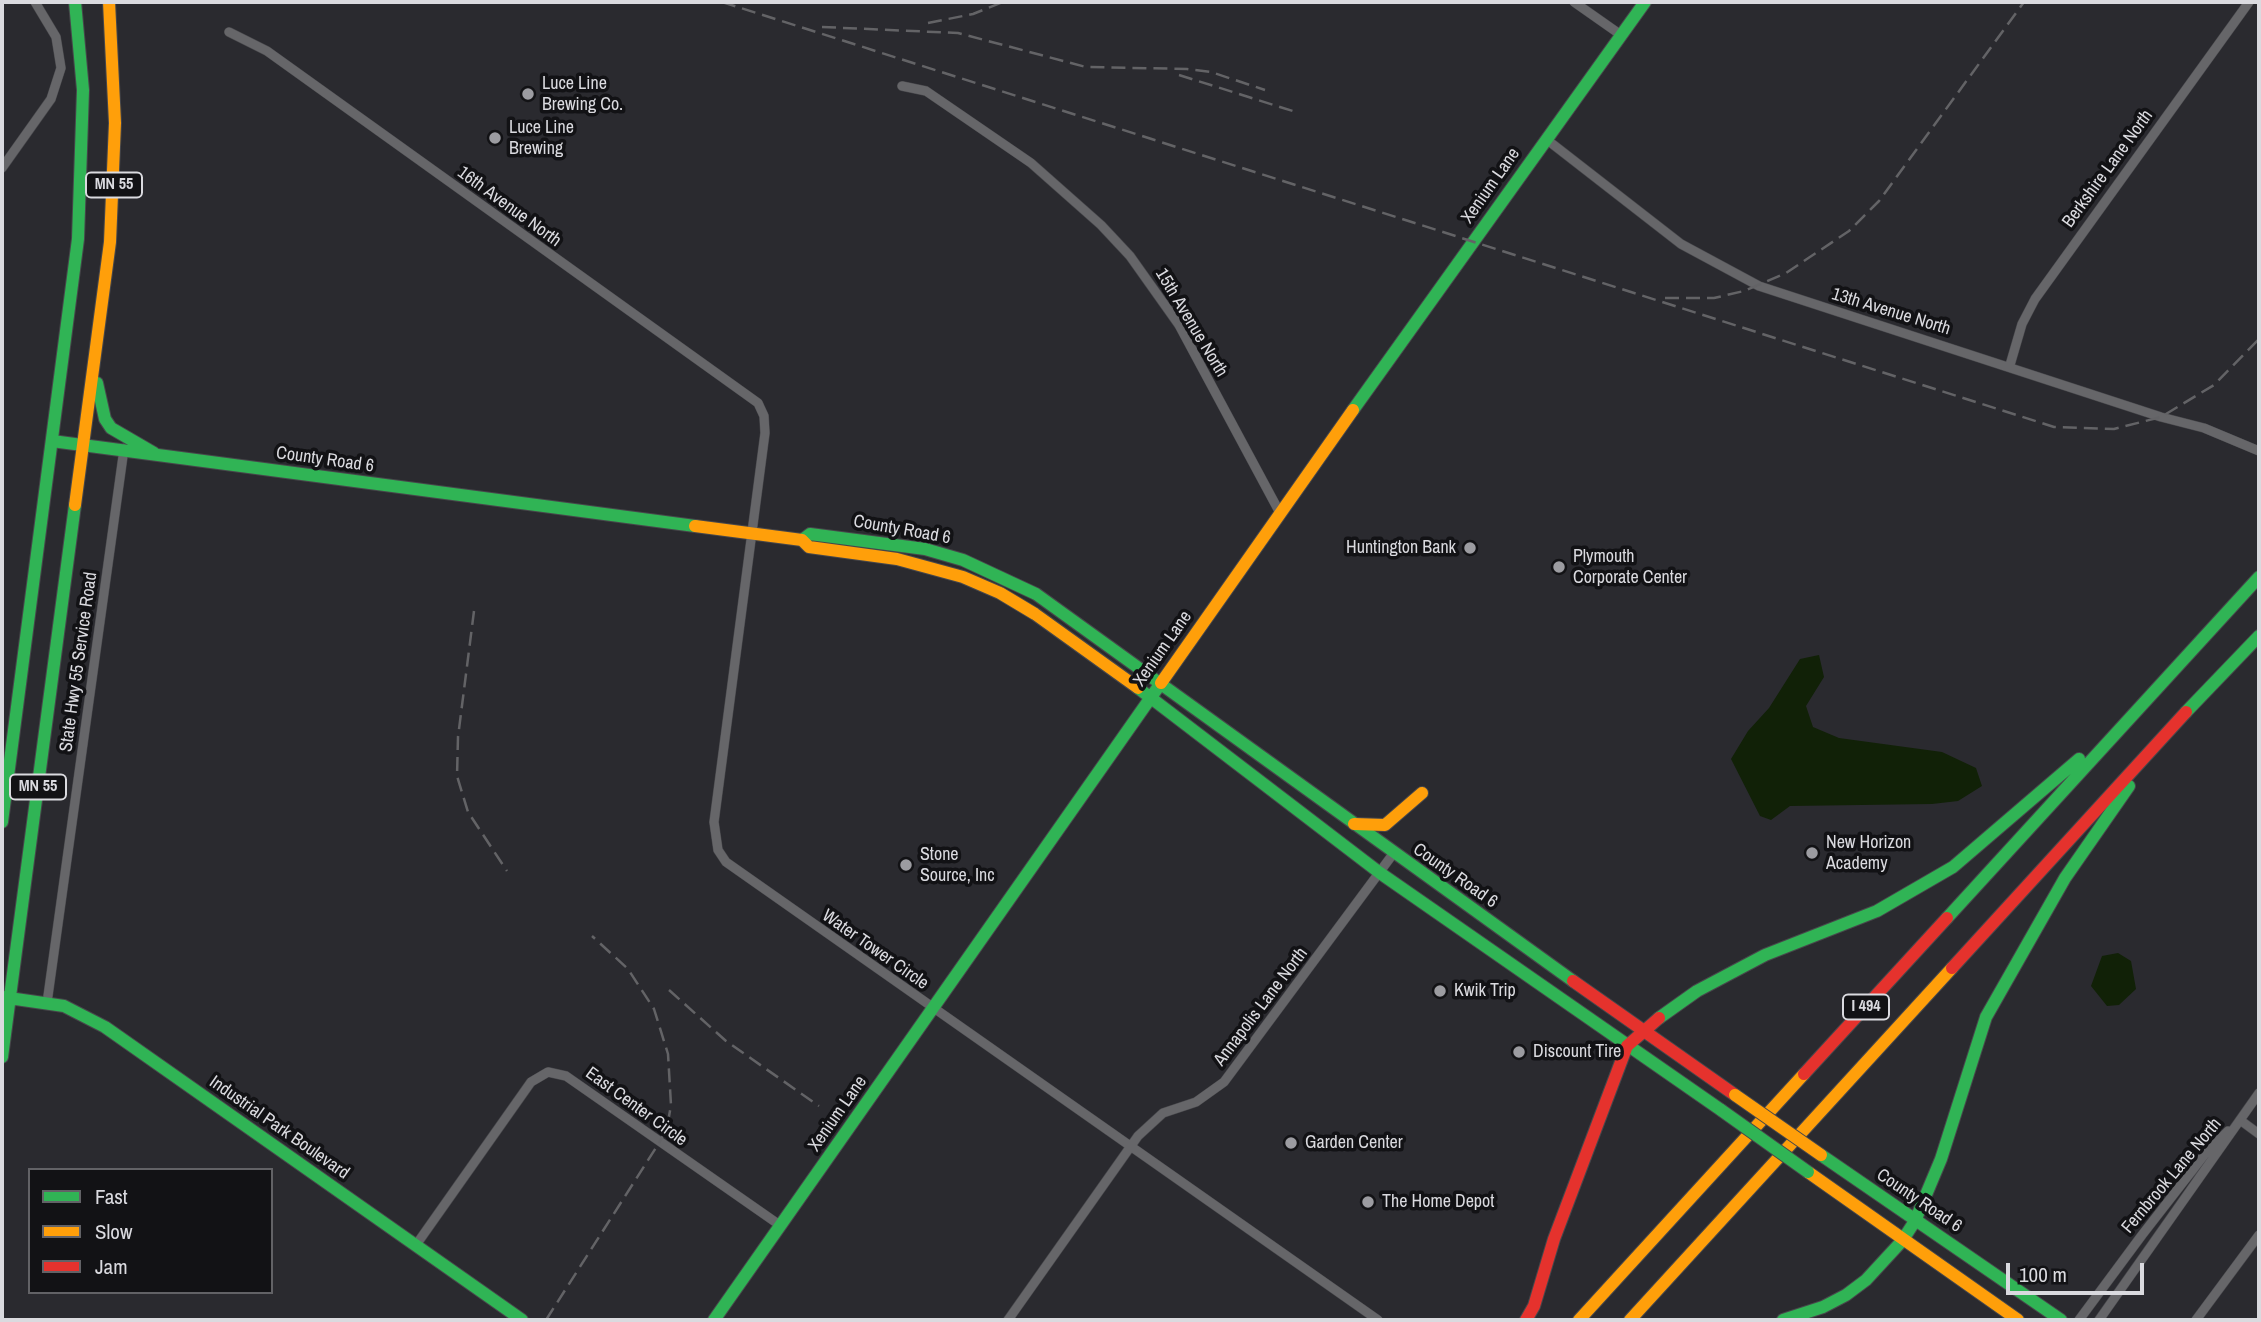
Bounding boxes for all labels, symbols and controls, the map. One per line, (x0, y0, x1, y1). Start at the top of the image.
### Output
place label: Luce Line Brewing Co. (542, 73, 623, 116)
marker: Luce Line Brewing Co. (520, 86, 536, 102)
street label: Berkshire Lane North (2058, 106, 2158, 232)
place label: Luce Line Brewing (509, 117, 574, 160)
marker: Luce Line Brewing (487, 130, 503, 146)
street label: Xenium Lane (1457, 144, 1525, 228)
street label: 16th Avenue North (453, 162, 565, 252)
road number: MN 55 (86, 172, 142, 197)
street label: 15th Avenue North (1150, 265, 1232, 381)
street label: 13th Avenue North (1829, 284, 1953, 340)
street label: County Road 6 (275, 442, 375, 478)
street label: County Road 6 (852, 511, 952, 549)
place label: Huntington Bank (1346, 537, 1456, 559)
marker: Huntington Bank (1462, 540, 1478, 556)
place label: Plymouth Corporate Center (1573, 546, 1687, 588)
marker: Plymouth Corporate Center (1551, 559, 1567, 575)
street label: State Hwy 55 Service Road (56, 571, 102, 753)
street label: Xenium Lane (1129, 607, 1197, 691)
road number: MN 55 (10, 774, 66, 800)
place label: New Horizon Academy (1826, 832, 1911, 874)
street label: County Road 6 (1408, 839, 1502, 913)
place label: Stone Source, Inc (920, 844, 995, 886)
marker: New Horizon Academy (1804, 845, 1820, 861)
marker: Stone Source, Inc (898, 857, 914, 873)
street label: Water Tower Circle (818, 905, 932, 995)
street label: Annapolis Lane North (1209, 943, 1313, 1071)
place label: Kwik Trip (1454, 980, 1516, 1002)
marker: Kwik Trip (1432, 983, 1448, 999)
road number: I 494 (1843, 995, 1889, 1020)
place label: Discount Tire (1533, 1041, 1621, 1063)
marker: Discount Tire (1511, 1044, 1527, 1060)
street label: East Center Circle (581, 1063, 691, 1151)
street label: Industrial Park Boulevard (205, 1072, 353, 1184)
street label: Xenium Lane (804, 1072, 872, 1156)
street label: Fernbrook Lane North (2118, 1114, 2226, 1238)
place label: Garden Center (1305, 1132, 1403, 1154)
marker: Garden Center (1283, 1135, 1299, 1151)
street label: County Road 6 (1872, 1165, 1966, 1237)
legend (28, 1168, 273, 1294)
text: Fast (95, 1182, 128, 1211)
place label: The Home Depot (1382, 1191, 1494, 1213)
marker: The Home Depot (1360, 1194, 1376, 1210)
text: Slow (95, 1217, 132, 1246)
scale bar (2009, 1248, 2147, 1292)
text: Jam (95, 1252, 128, 1281)
text: 100 m (2019, 1260, 2067, 1289)

